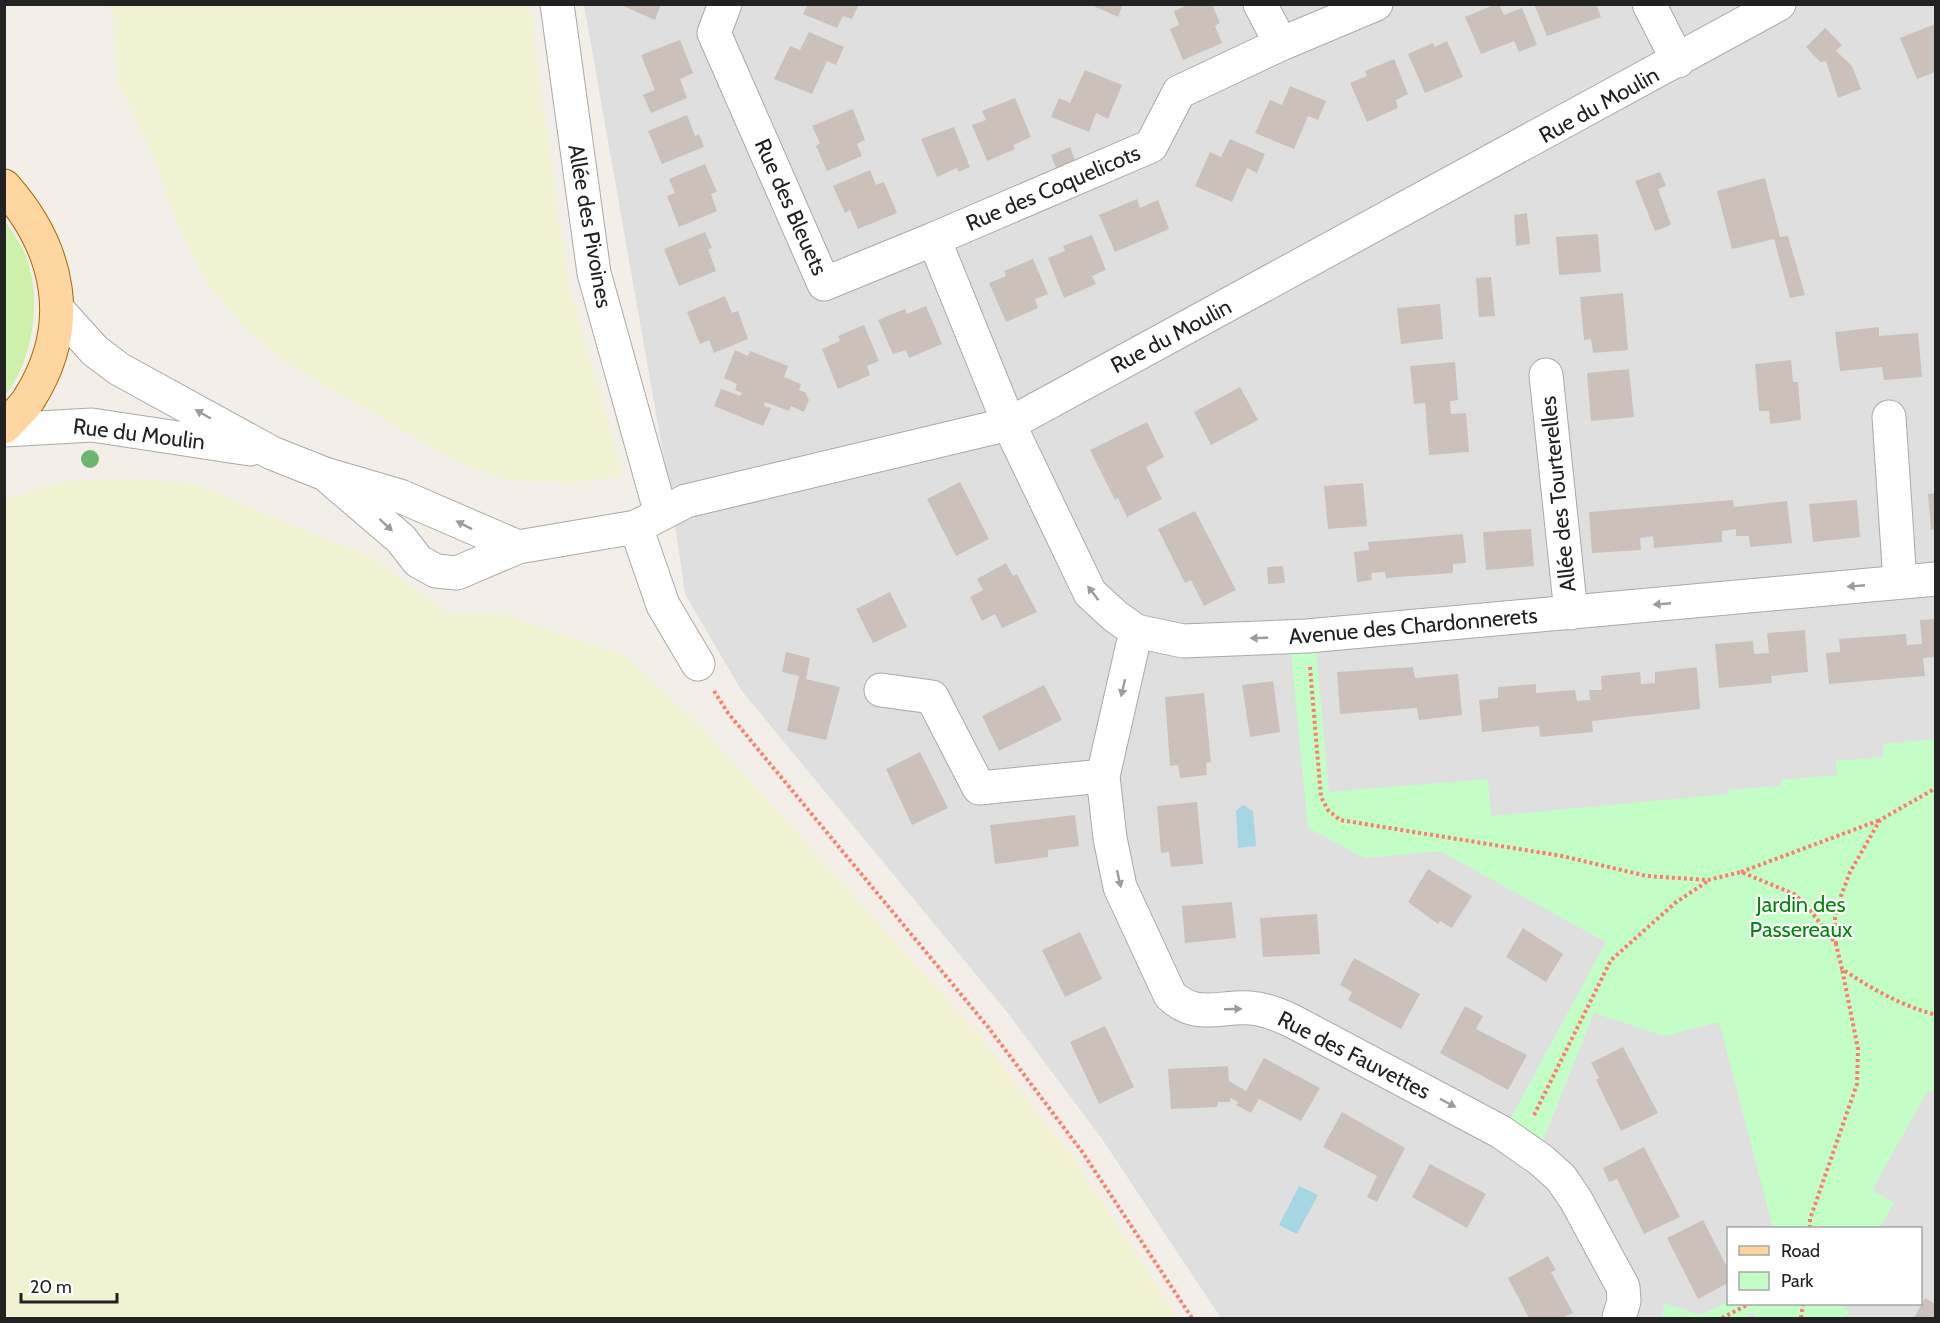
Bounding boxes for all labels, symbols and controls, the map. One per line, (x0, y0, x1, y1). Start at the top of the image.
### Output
street label: Rue du Moulin (1534, 61, 1664, 149)
street label: Rue des Bleuets (749, 134, 833, 280)
street label: Rue des Coquelicots (962, 139, 1144, 237)
street label: Allée des Pivoines (562, 142, 618, 310)
street label: Rue du Moulin (1106, 293, 1236, 379)
street label: Allée des Tourterelles (1534, 395, 1582, 593)
one-way arrow (195, 408, 211, 419)
street label: Rue du Moulin (71, 413, 207, 455)
one-way arrow (378, 518, 393, 532)
one-way arrow (456, 520, 473, 530)
one-way arrow (1847, 581, 1866, 591)
one-way arrow (1086, 585, 1099, 601)
one-way arrow (1653, 599, 1672, 609)
street label: Avenue des Chardonnerets (1288, 602, 1538, 650)
one-way arrow (1249, 633, 1268, 642)
one-way arrow (1118, 679, 1127, 698)
one-way arrow (1114, 870, 1124, 889)
park label: Jardin des Passereaux (1750, 891, 1853, 943)
one-way arrow (1224, 1004, 1243, 1013)
street label: Rue des Fauvettes (1273, 1005, 1435, 1105)
one-way arrow (1439, 1098, 1456, 1108)
legend (1727, 1227, 1922, 1305)
text: Road (1781, 1240, 1820, 1262)
scale bar (21, 1266, 117, 1304)
text: Park (1781, 1270, 1814, 1292)
text: 20 m (30, 1276, 72, 1298)

